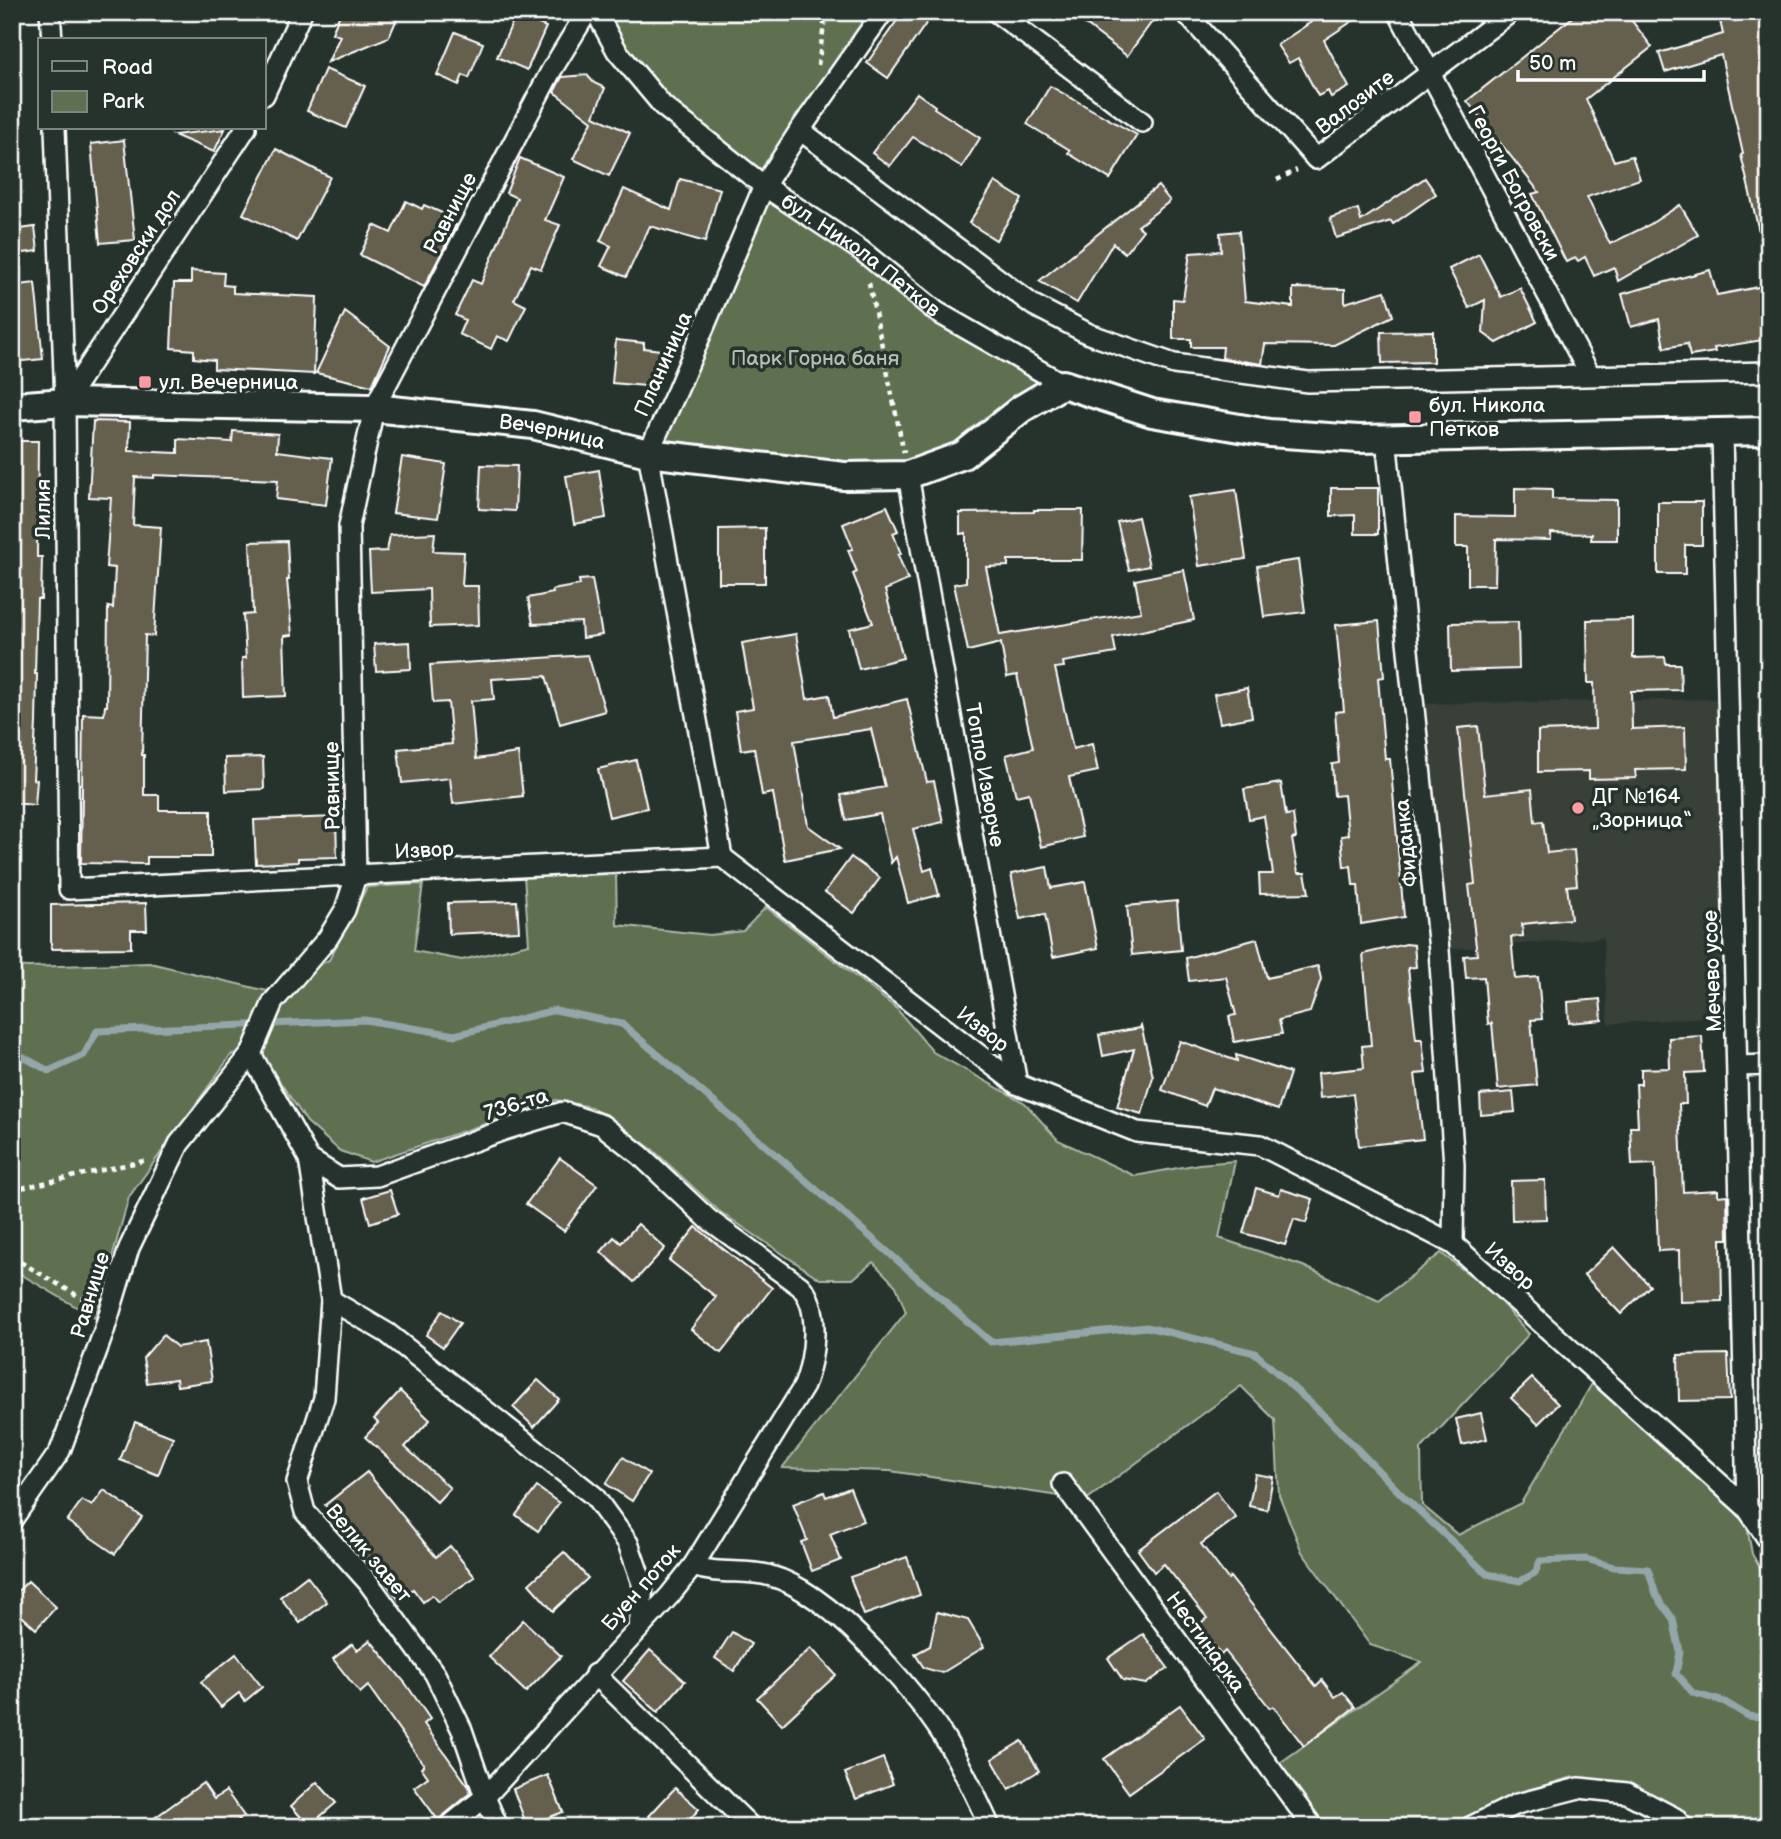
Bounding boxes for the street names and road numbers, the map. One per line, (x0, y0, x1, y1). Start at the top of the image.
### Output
street label: Валозите (1311, 65, 1400, 140)
street label: Георги Богровски (1462, 101, 1565, 265)
street label: Равнище (418, 168, 483, 258)
street label: Ореховски дол (87, 185, 186, 320)
street label: бул. Никола Петков (776, 189, 945, 323)
street label: Планиница (629, 307, 698, 420)
street label: Вечерница (498, 409, 608, 455)
street label: Лилия (31, 479, 56, 540)
street label: Топло Изворче (960, 701, 1010, 849)
street label: Равнище (319, 741, 346, 831)
street label: Фиданка (1389, 797, 1424, 888)
street label: Извор (394, 836, 455, 865)
street label: Мечево усое (1698, 909, 1727, 1032)
street label: Извор (952, 1001, 1014, 1058)
street label: 736-та (481, 1083, 552, 1126)
street label: Извор (1479, 1237, 1540, 1296)
street label: Равнище (65, 1249, 116, 1341)
street label: Велик завет (320, 1499, 417, 1608)
street label: Буен поток (597, 1538, 686, 1636)
street label: Нестинарка (1161, 1587, 1251, 1698)

